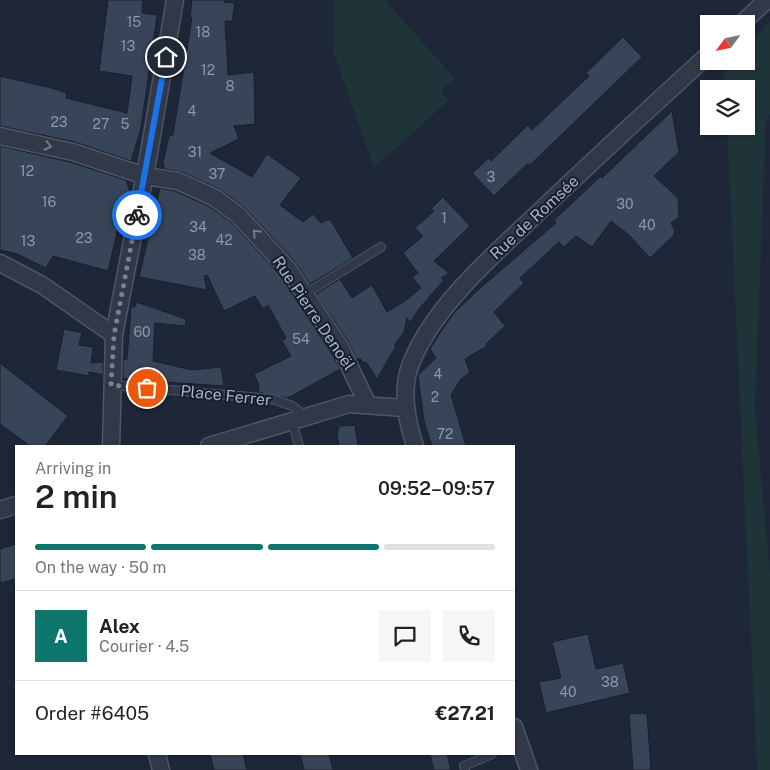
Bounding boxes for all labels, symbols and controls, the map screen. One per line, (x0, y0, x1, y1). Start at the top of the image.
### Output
house number: 15 (127, 14, 141, 30)
north arrow (700, 15, 755, 70)
map controls (700, 15, 755, 135)
house number: 18 (196, 24, 210, 40)
pin (145, 36, 187, 78)
house number: 13 (121, 38, 135, 54)
icon: home (152, 43, 180, 71)
house number: 12 (201, 62, 215, 78)
house number: 8 (225, 78, 235, 94)
button: layers (700, 80, 755, 135)
house number: 4 (188, 103, 197, 119)
house number: 23 (50, 114, 68, 130)
house number: 27 (93, 116, 109, 132)
house number: 5 (121, 116, 130, 132)
one-way arrow (43, 140, 52, 151)
house number: 31 (188, 144, 202, 160)
house number: 12 (20, 163, 34, 179)
house number: 37 (209, 166, 225, 182)
house number: 3 (487, 169, 496, 185)
street label: Rue de Romsée (486, 171, 583, 263)
courier (112, 190, 162, 240)
house number: 16 (42, 194, 56, 210)
house number: 30 (616, 196, 634, 212)
icon: bike (123, 201, 151, 229)
house number: 1 (441, 210, 447, 226)
house number: 40 (638, 217, 656, 233)
house number: 34 (189, 219, 207, 235)
house number: 23 (75, 230, 93, 246)
one-way arrow (253, 230, 262, 239)
house number: 42 (215, 232, 233, 248)
house number: 13 (21, 233, 35, 249)
house number: 38 (188, 247, 206, 263)
street label: Rue Pierre Denoël (268, 253, 359, 374)
house number: 60 (133, 324, 151, 340)
house number: 54 (292, 331, 310, 347)
house number: 4 (434, 366, 443, 382)
pin (126, 367, 168, 409)
icon: bag (133, 374, 161, 402)
street label: Place Ferrer (180, 381, 272, 410)
house number: 2 (431, 389, 439, 405)
house number: 72 (437, 426, 453, 442)
text: Arriving in (35, 459, 111, 478)
text: 09:52–09:57 (378, 477, 495, 499)
text: 2 min (35, 478, 118, 515)
text: On the way · 50 m (35, 558, 166, 577)
button: chat (379, 610, 431, 662)
button: phone (443, 610, 495, 662)
text: Alex (99, 615, 140, 637)
text: A (54, 625, 68, 647)
text: Courier · 4.5 (99, 637, 189, 656)
house number: 38 (601, 674, 619, 690)
house number: 40 (559, 684, 577, 700)
text: Order #6405 (35, 702, 149, 724)
text: €27.21 (435, 702, 495, 724)

